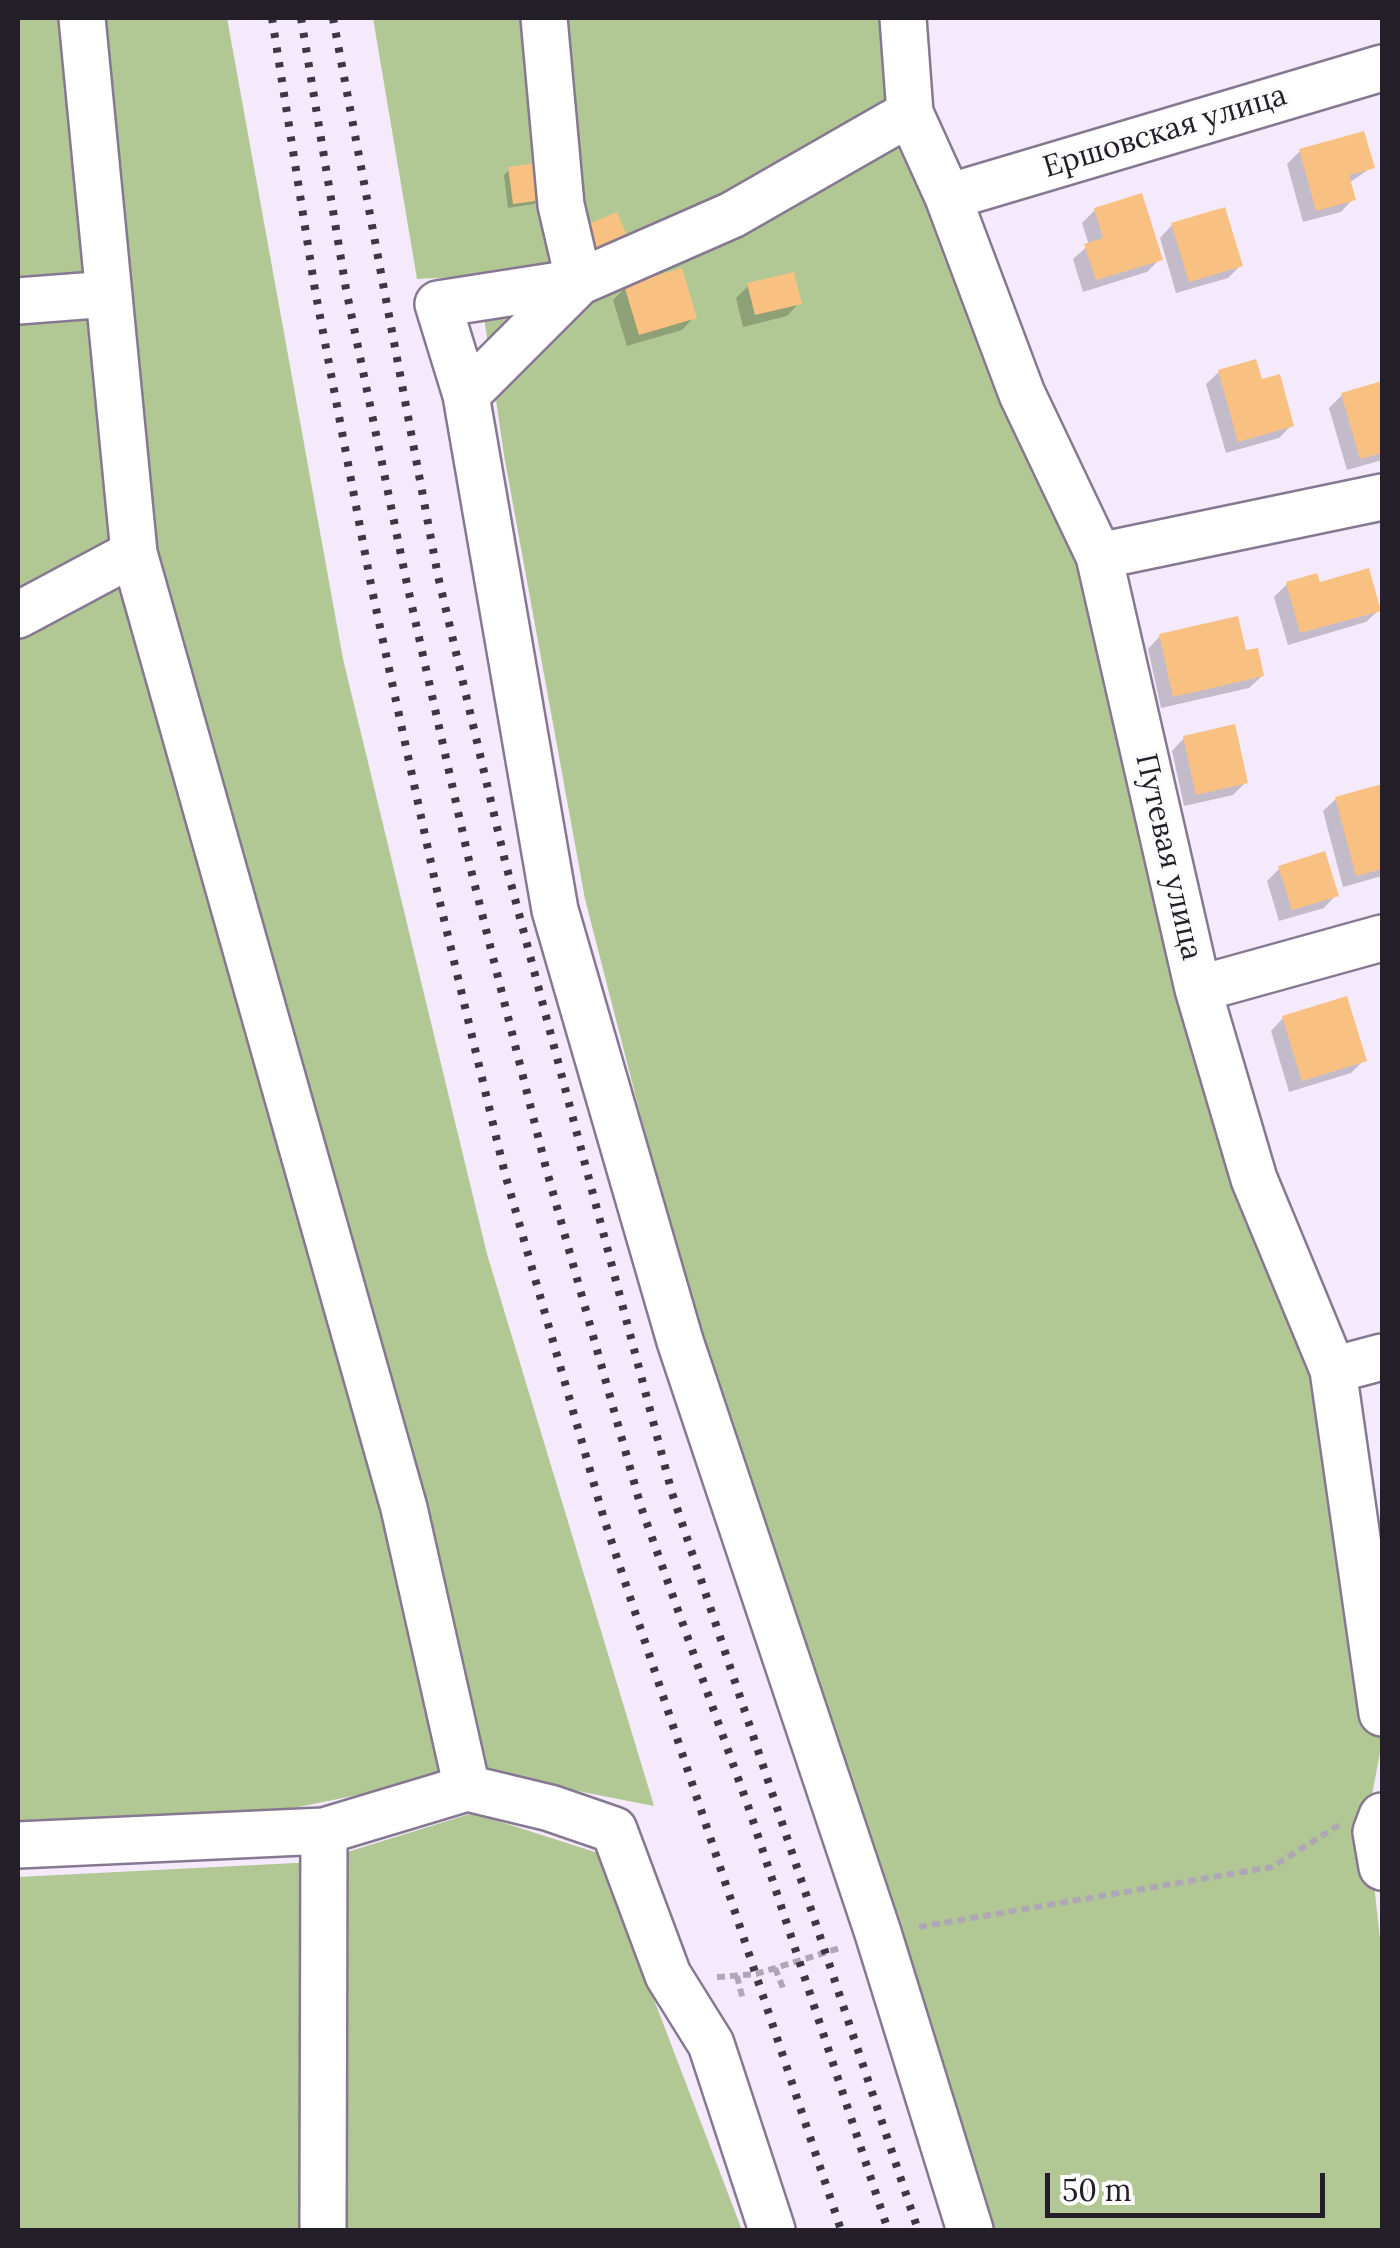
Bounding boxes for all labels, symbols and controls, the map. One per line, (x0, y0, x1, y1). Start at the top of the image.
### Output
street label: Ершовская улица (1039, 78, 1291, 186)
street label: Путевая улица (1127, 750, 1209, 964)
scale bar (1050, 2153, 1330, 2215)
text: 50 m (1062, 2171, 1132, 2209)

